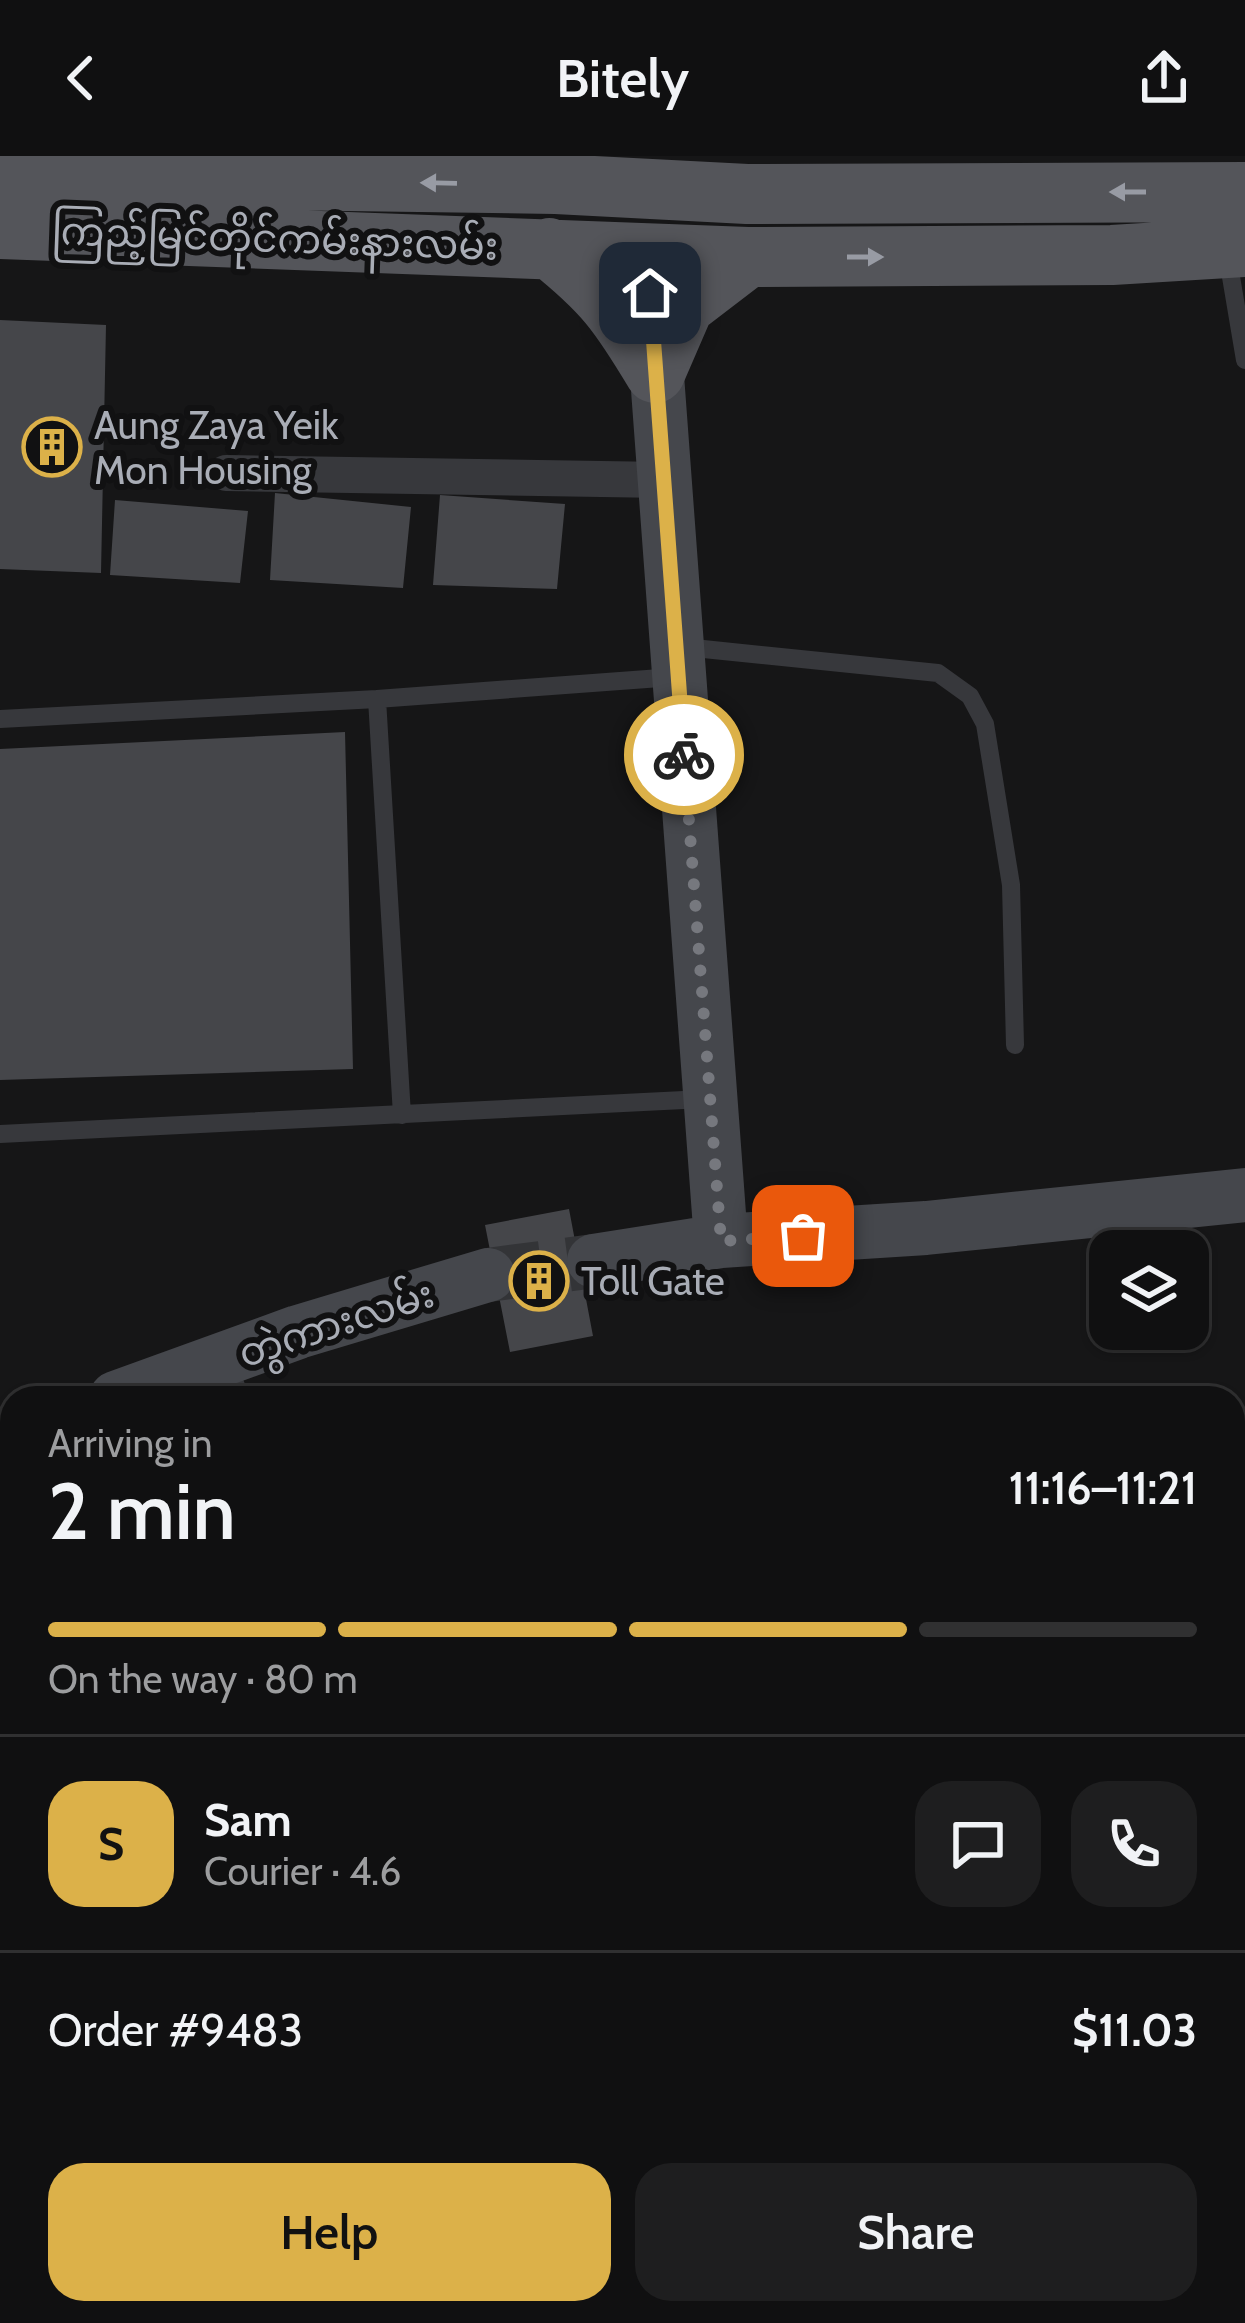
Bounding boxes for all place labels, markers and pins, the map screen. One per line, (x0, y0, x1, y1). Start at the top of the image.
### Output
pin (599, 242, 701, 344)
place label: Aung Zaya Yeik Mon Housing (94, 401, 339, 494)
building icon: Aung Zaya Yeik Mon Housing (21, 416, 83, 478)
pin (752, 1185, 854, 1287)
building icon: Toll Gate (508, 1250, 570, 1312)
place label: Toll Gate (581, 1257, 725, 1305)

